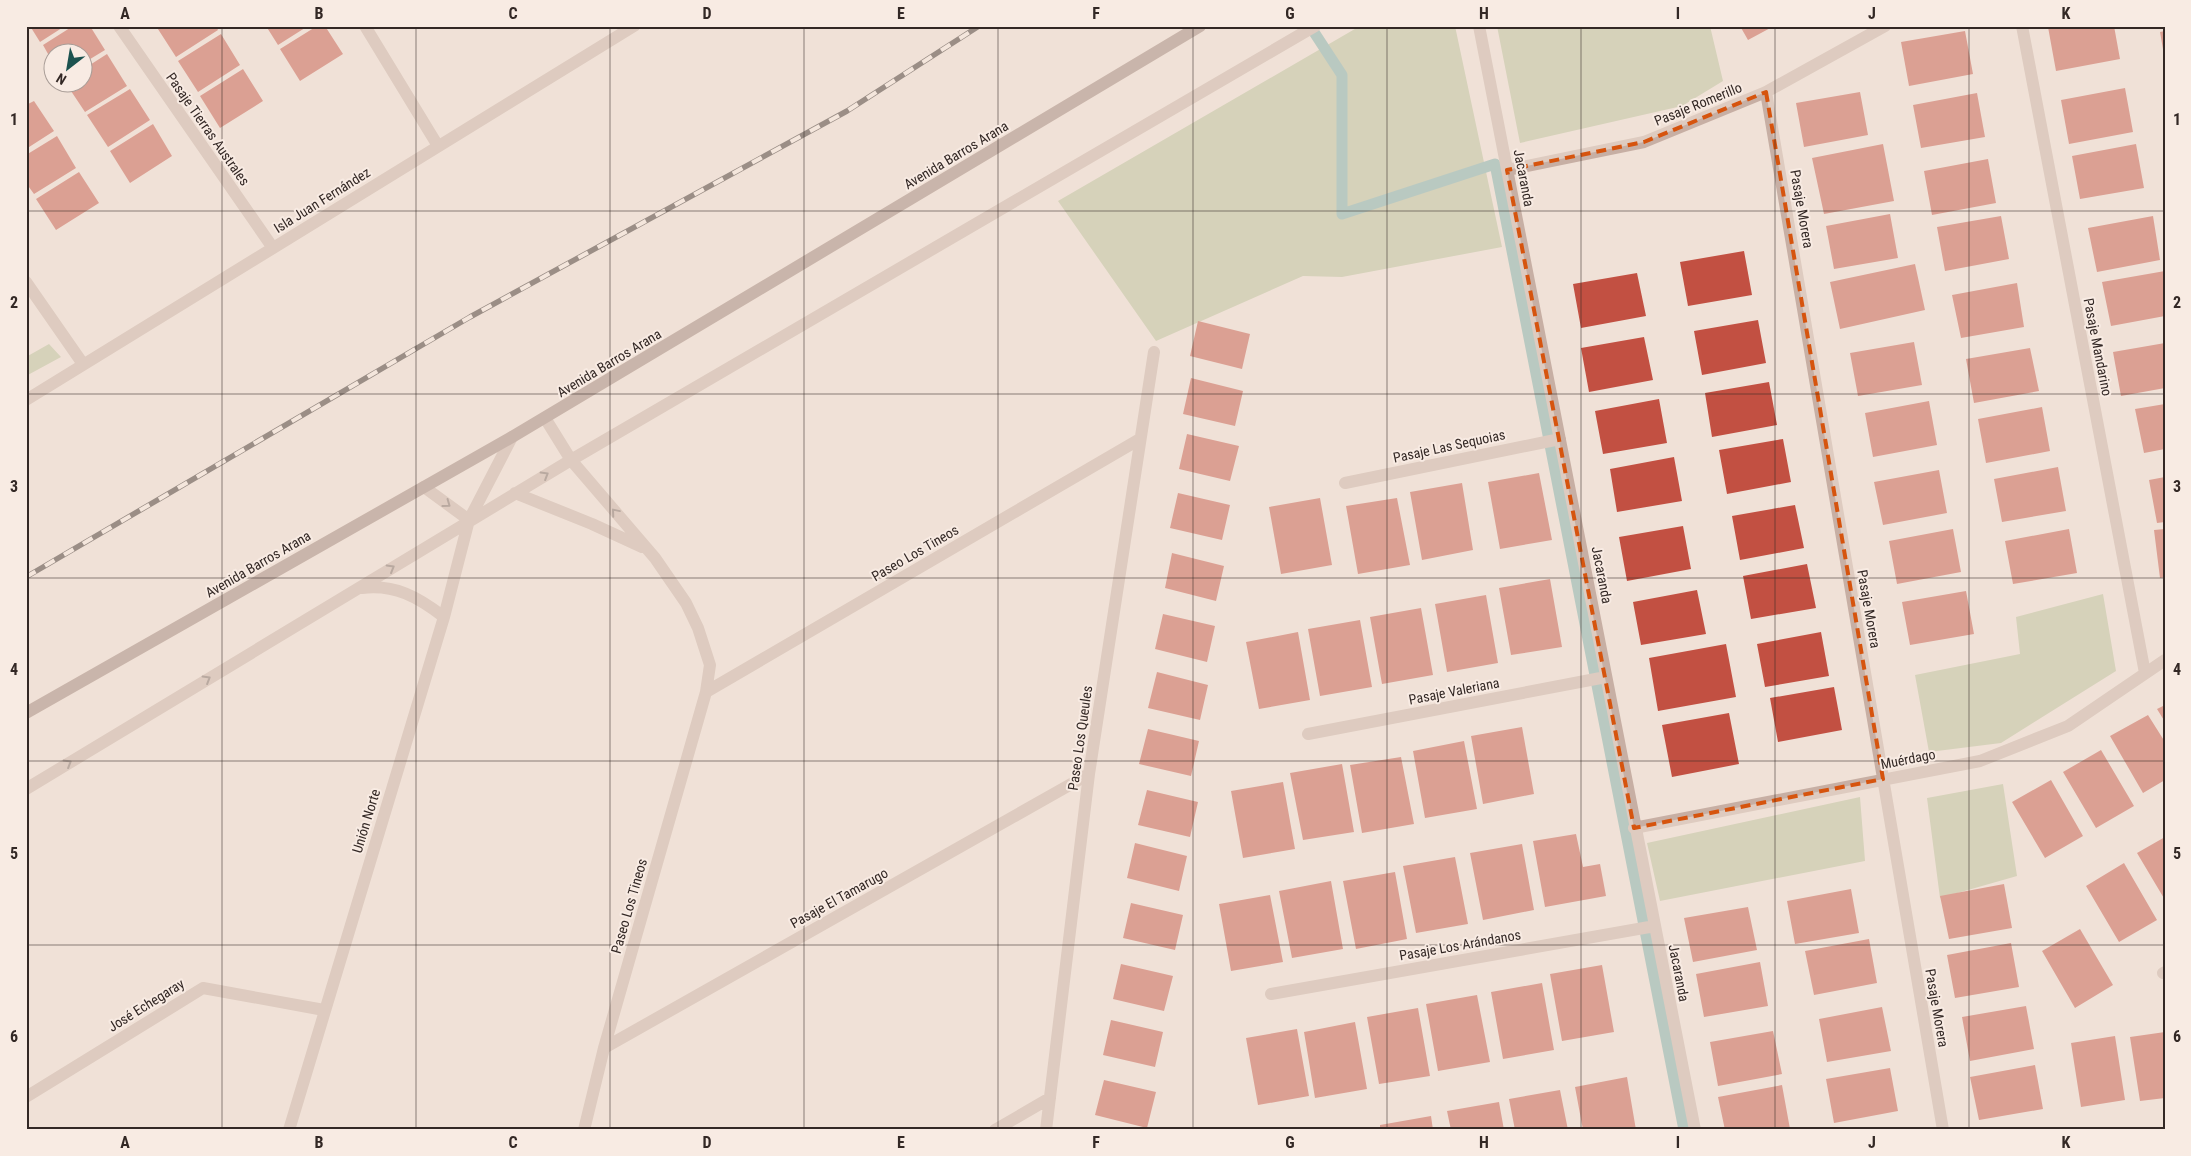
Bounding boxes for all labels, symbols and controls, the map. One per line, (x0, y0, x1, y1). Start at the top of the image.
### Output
text: A (120, 4, 130, 23)
text: B (315, 4, 324, 23)
text: C (508, 4, 518, 23)
text: D (702, 4, 712, 23)
text: E (897, 4, 905, 23)
text: F (1092, 4, 1100, 23)
text: G (1285, 4, 1295, 23)
text: H (1479, 4, 1489, 23)
text: I (1676, 4, 1680, 23)
text: J (1868, 4, 1876, 23)
text: K (2062, 4, 2071, 23)
north arrow (42, 42, 92, 92)
text: N (54, 70, 69, 88)
street label: Pasaje Tierras Australes (163, 70, 253, 188)
street label: Pasaje Romerillo (1652, 79, 1744, 129)
text: 1 (10, 110, 18, 129)
text: 1 (2173, 110, 2181, 129)
street label: Avenida Barros Arana (901, 118, 1011, 192)
street label: Jacaranda (1511, 148, 1537, 208)
street label: Isla Juan Fernández (271, 164, 373, 236)
street label: Pasaje Morera (1787, 169, 1817, 249)
text: 2 (10, 293, 18, 312)
text: 2 (2173, 293, 2181, 312)
street label: Pasaje Mandarino (2081, 297, 2115, 397)
street label: Avenida Barros Arana (554, 326, 664, 400)
street label: Pasaje Las Sequoias (1391, 426, 1507, 466)
one-way arrow (540, 471, 549, 481)
text: 3 (10, 477, 18, 496)
text: 3 (2173, 477, 2181, 496)
one-way arrow (441, 498, 450, 506)
one-way arrow (613, 509, 621, 518)
street label: Paseo Los Tineos (869, 522, 961, 584)
street label: Avenida Barros Arana (203, 527, 313, 601)
street label: Jacaranda (1589, 545, 1615, 605)
one-way arrow (385, 564, 394, 574)
street label: Pasaje Morera (1854, 569, 1884, 649)
text: 4 (10, 660, 18, 679)
text: 4 (2173, 660, 2181, 679)
street label: Pasaje Valeriana (1407, 674, 1501, 708)
one-way arrow (201, 675, 210, 685)
street label: Paseo Los Queules (1065, 685, 1095, 791)
street label: Muérdago (1879, 746, 1937, 772)
one-way arrow (62, 760, 71, 770)
street label: Unión Norte (349, 787, 383, 855)
text: 5 (10, 844, 18, 863)
text: 5 (2173, 844, 2181, 863)
street label: Paseo Los Tineos (608, 857, 650, 955)
street label: Pasaje El Tamarugo (787, 865, 891, 931)
street label: Pasaje Los Arándanos (1398, 926, 1522, 964)
street label: Jacaranda (1666, 943, 1692, 1003)
street label: Pasaje Morera (1922, 968, 1952, 1048)
street label: José Echegaray (105, 975, 187, 1035)
text: 6 (10, 1027, 18, 1046)
text: 6 (2173, 1027, 2181, 1046)
text: A (120, 1133, 130, 1152)
text: B (315, 1133, 324, 1152)
text: C (508, 1133, 518, 1152)
text: D (702, 1133, 712, 1152)
text: E (897, 1133, 905, 1152)
text: F (1092, 1133, 1100, 1152)
text: G (1285, 1133, 1295, 1152)
text: H (1479, 1133, 1489, 1152)
text: I (1676, 1133, 1680, 1152)
text: J (1868, 1133, 1876, 1152)
text: K (2062, 1133, 2071, 1152)

